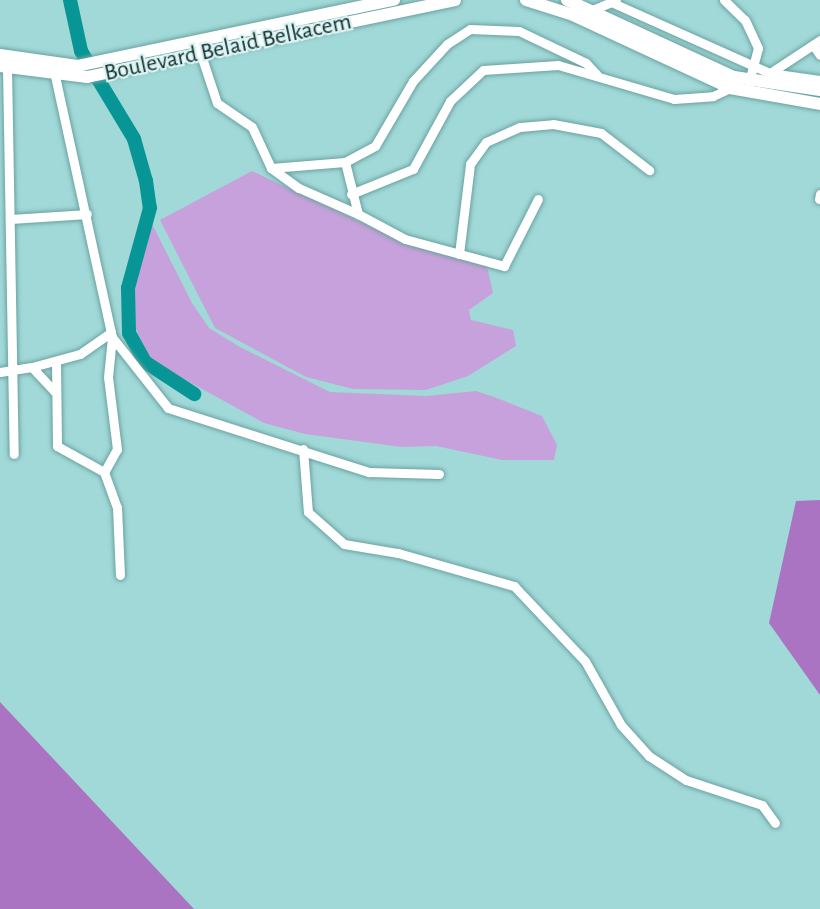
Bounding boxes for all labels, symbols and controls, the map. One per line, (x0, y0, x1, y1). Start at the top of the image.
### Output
street label: Boulevard Belaid Belkacem (102, 8, 354, 88)

